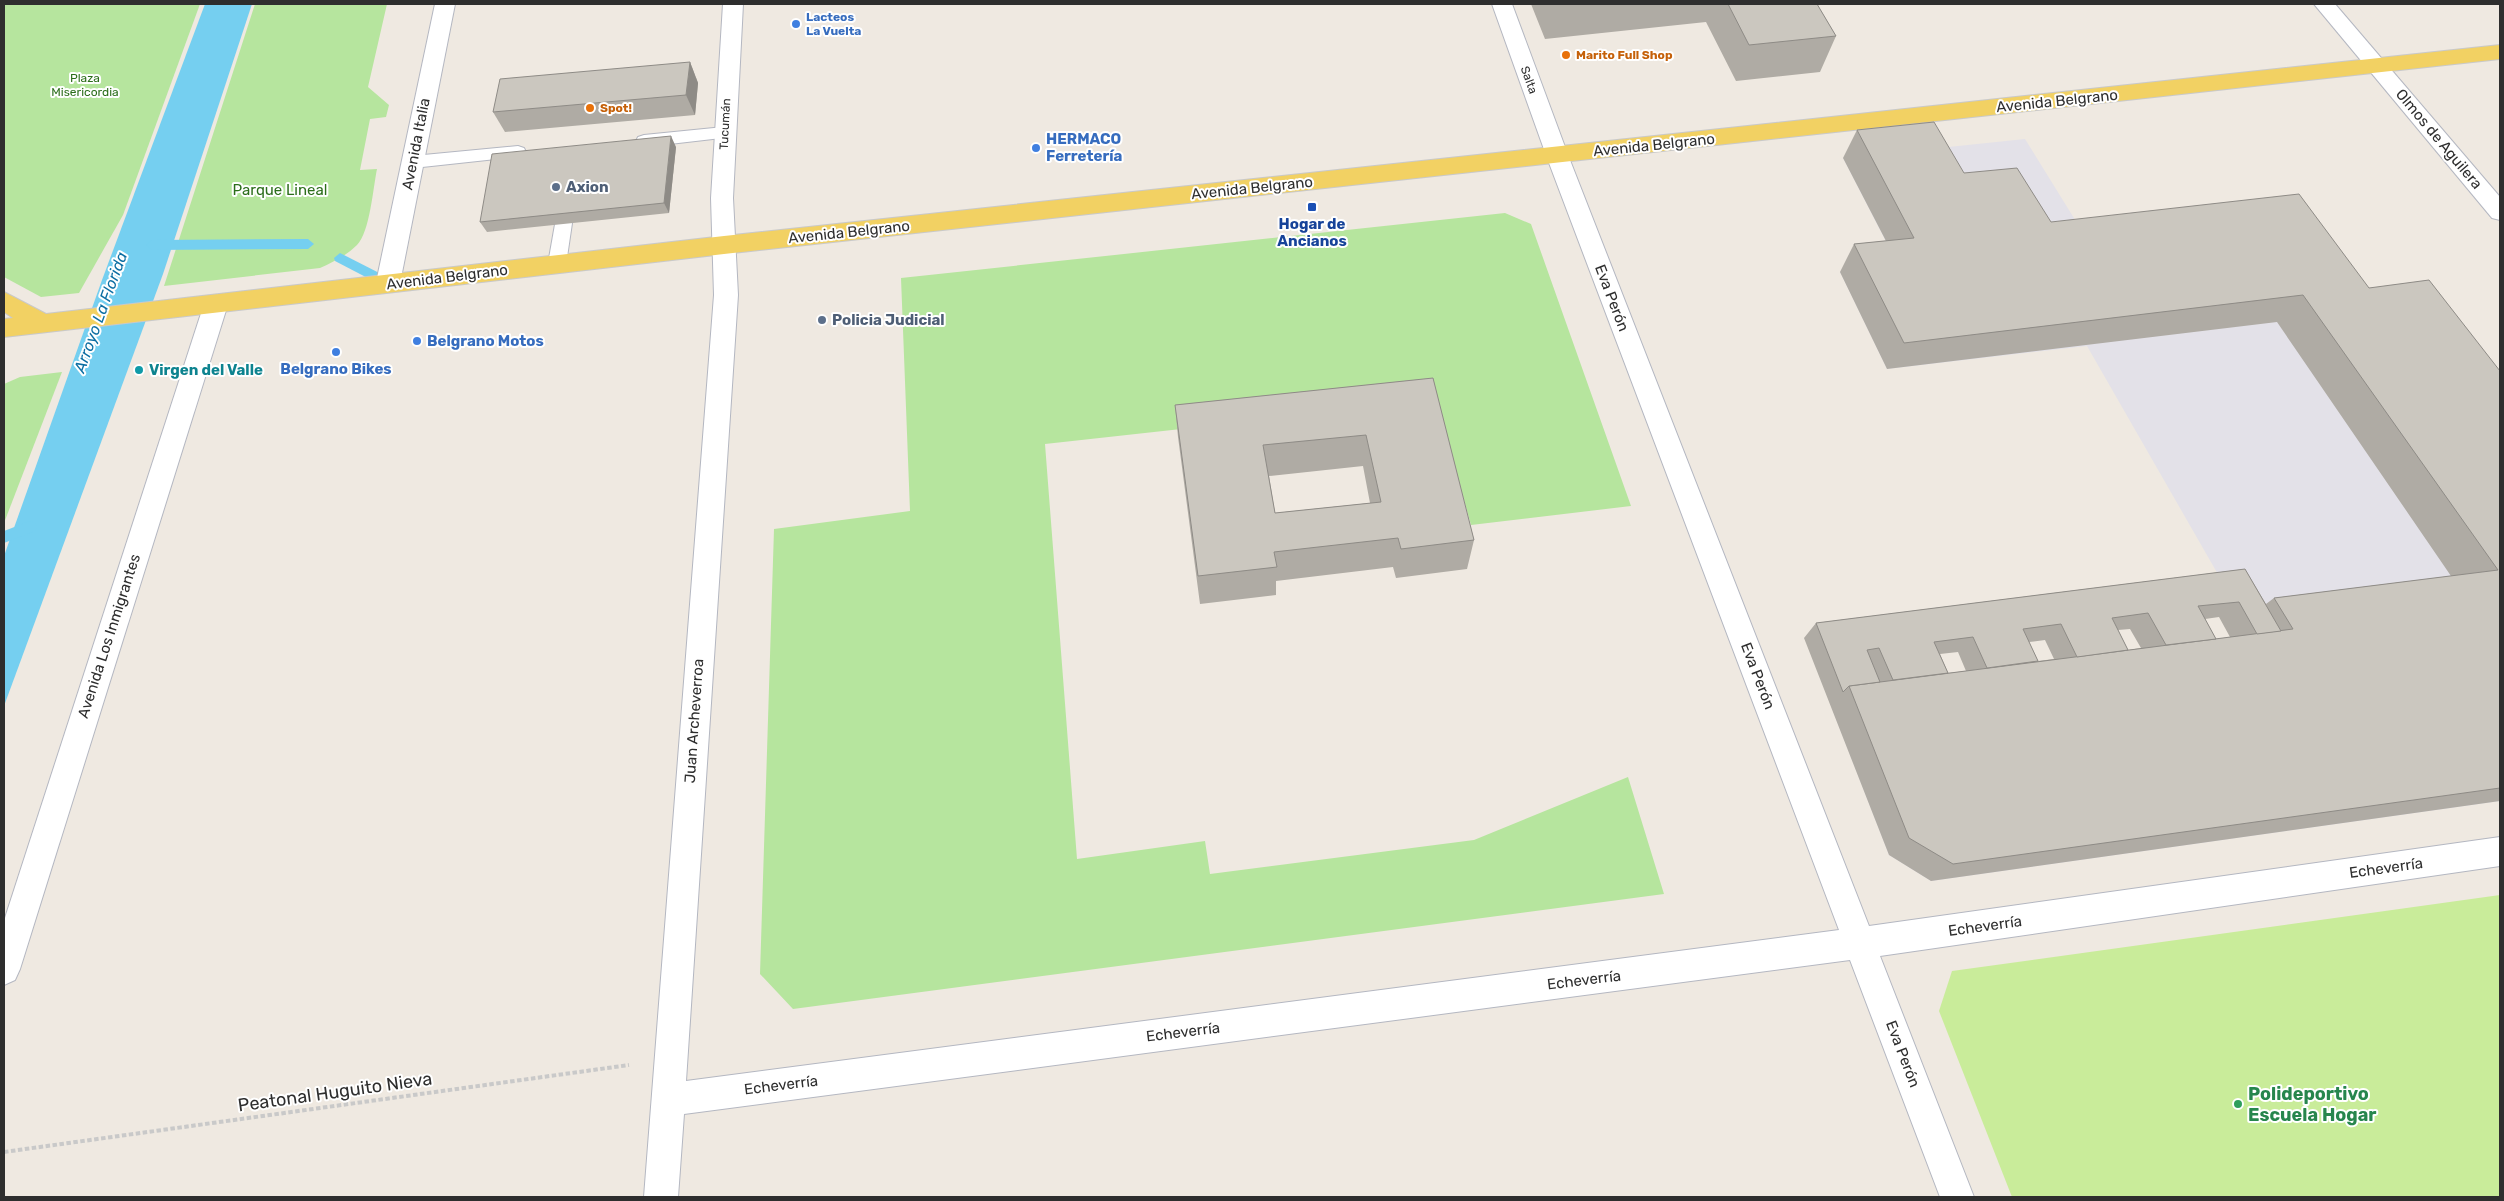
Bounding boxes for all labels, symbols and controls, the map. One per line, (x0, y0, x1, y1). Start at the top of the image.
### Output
place label: Lacteos La Vuelta (806, 10, 861, 38)
marker: Lacteos La Vuelta (790, 18, 802, 30)
place label: Marito Full Shop (1576, 48, 1673, 62)
marker: Marito Full Shop (1560, 49, 1572, 61)
street label: Salta (1518, 64, 1540, 96)
park label: Plaza Misericordia (51, 71, 119, 99)
street label: Olmos de Aguilera (2392, 85, 2486, 193)
street label: Avenida Belgrano (1995, 86, 2119, 116)
street label: Avenida Italia (398, 96, 434, 192)
street label: Tucumán (717, 98, 733, 150)
place label: Spot! (600, 101, 632, 115)
marker: Spot! (584, 102, 596, 114)
place label: HERMACO Ferretería (1046, 130, 1122, 165)
street label: Avenida Belgrano (1592, 130, 1716, 160)
marker: HERMACO Ferretería (1030, 142, 1042, 154)
street label: Avenida Belgrano (1190, 173, 1314, 203)
place label: Axion (566, 178, 609, 196)
park label: Parque Lineal (233, 181, 327, 199)
marker: Axion (550, 181, 562, 193)
marker: Hogar de Ancianos (1306, 201, 1318, 213)
place label: Hogar de Ancianos (1277, 215, 1347, 250)
street label: Avenida Belgrano (787, 217, 911, 247)
water label: Arroyo La Florida (69, 249, 131, 376)
street label: Avenida Belgrano (385, 261, 509, 293)
street label: Eva Perón (1591, 262, 1633, 334)
place label: Policia Judicial (832, 311, 945, 329)
marker: Policia Judicial (816, 314, 828, 326)
place label: Belgrano Motos (427, 332, 544, 350)
marker: Belgrano Motos (411, 335, 423, 347)
marker: Belgrano Bikes (330, 346, 342, 358)
place label: Belgrano Bikes (280, 360, 392, 378)
place label: Virgen del Valle (149, 361, 263, 379)
marker: Virgen del Valle (133, 364, 145, 376)
street label: Avenida Los Inmigrantes (74, 551, 144, 720)
street label: Eva Perón (1737, 640, 1779, 712)
street label: Juan Archeverroa (681, 658, 707, 784)
street label: Echeverría (2348, 854, 2424, 882)
street label: Echeverría (1947, 912, 2023, 940)
street label: Echeverría (1546, 967, 1622, 993)
street label: Eva Perón (1882, 1018, 1924, 1090)
street label: Echeverría (1145, 1019, 1221, 1045)
street label: Peatonal Huguito Nieva (236, 1067, 434, 1117)
street label: Echeverría (743, 1072, 819, 1098)
place label: Polideportivo Escuela Hogar (2248, 1083, 2377, 1126)
marker: Polideportivo Escuela Hogar (2232, 1098, 2244, 1110)

